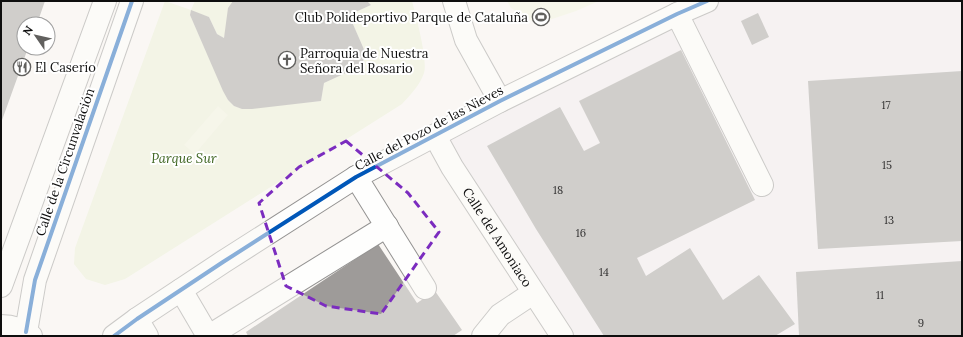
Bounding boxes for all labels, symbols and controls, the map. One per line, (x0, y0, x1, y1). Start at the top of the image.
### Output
sports icon: Club Polideportivo Parque de Cataluña (531, 7, 551, 27)
place label: Club Polideportivo Parque de Cataluña (295, 9, 528, 26)
north arrow (16, 16, 56, 56)
text: N (20, 23, 36, 38)
place label: Parroquia de Nuestra Señora del Rosario (300, 45, 429, 77)
church icon: Parroquia de Nuestra Señora del Rosario (277, 50, 297, 70)
restaurant icon: El Caserío (12, 57, 32, 77)
place label: El Caserío (35, 59, 96, 76)
street label: Calle del Pozo de las Nieves (352, 82, 506, 174)
street label: Calle de la Circunvalación (32, 86, 98, 238)
house number: 17 (881, 98, 891, 112)
park label: Parque Sur (151, 150, 217, 167)
house number: 15 (882, 158, 892, 172)
house number: 18 (553, 183, 563, 197)
street label: Calle del Amoniaco (459, 184, 536, 290)
house number: 13 (884, 213, 894, 227)
house number: 16 (576, 226, 586, 240)
house number: 14 (599, 265, 609, 279)
house number: 11 (876, 288, 884, 302)
house number: 9 (918, 316, 924, 330)

